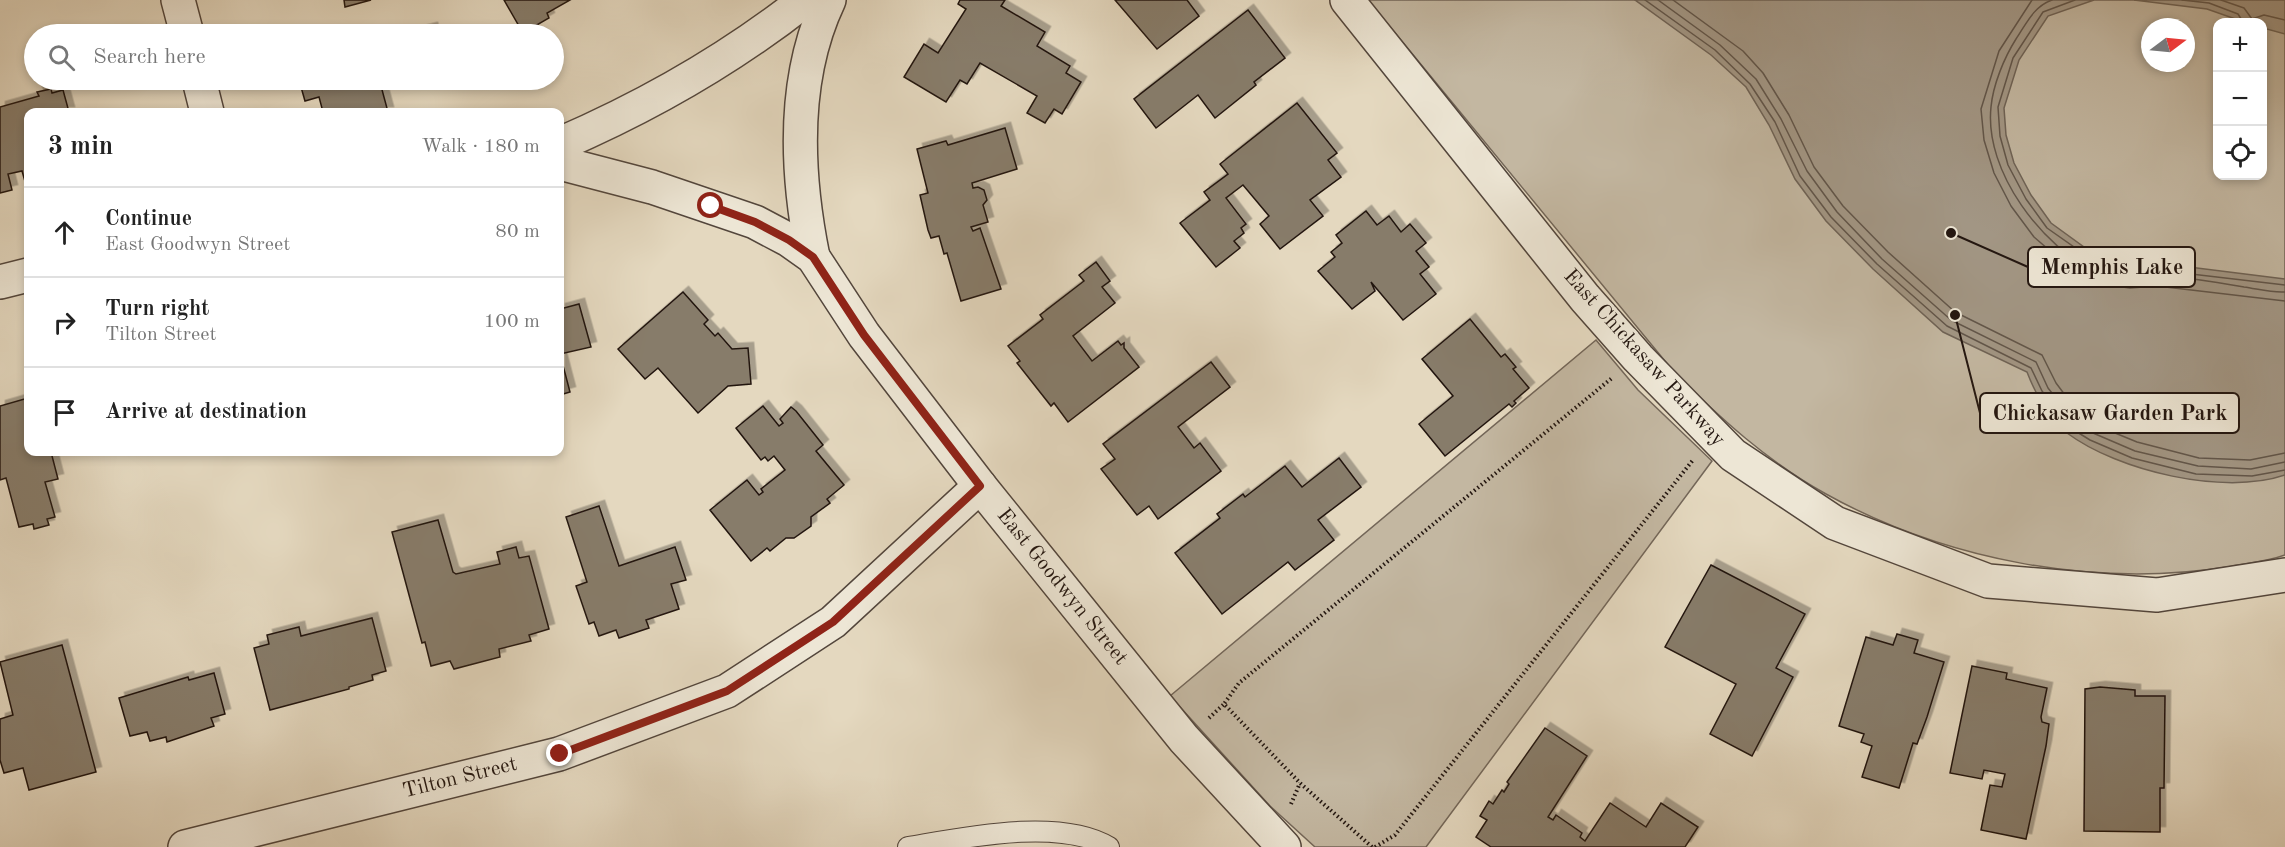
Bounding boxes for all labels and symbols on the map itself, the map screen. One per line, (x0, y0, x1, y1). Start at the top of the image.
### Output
north arrow (2141, 18, 2195, 72)
route start (697, 192, 723, 218)
callout: Memphis Lake (2028, 247, 2195, 287)
text: Memphis Lake (2041, 257, 2183, 279)
street label: East Chickasaw Parkway (1559, 265, 1729, 451)
callout: Chickasaw Garden Park (1980, 393, 2239, 433)
text: Chickasaw Garden Park (1992, 403, 2228, 425)
street label: East Goodwyn Street (993, 505, 1131, 669)
route end (546, 740, 572, 766)
street label: Tilton Street (401, 754, 519, 802)

